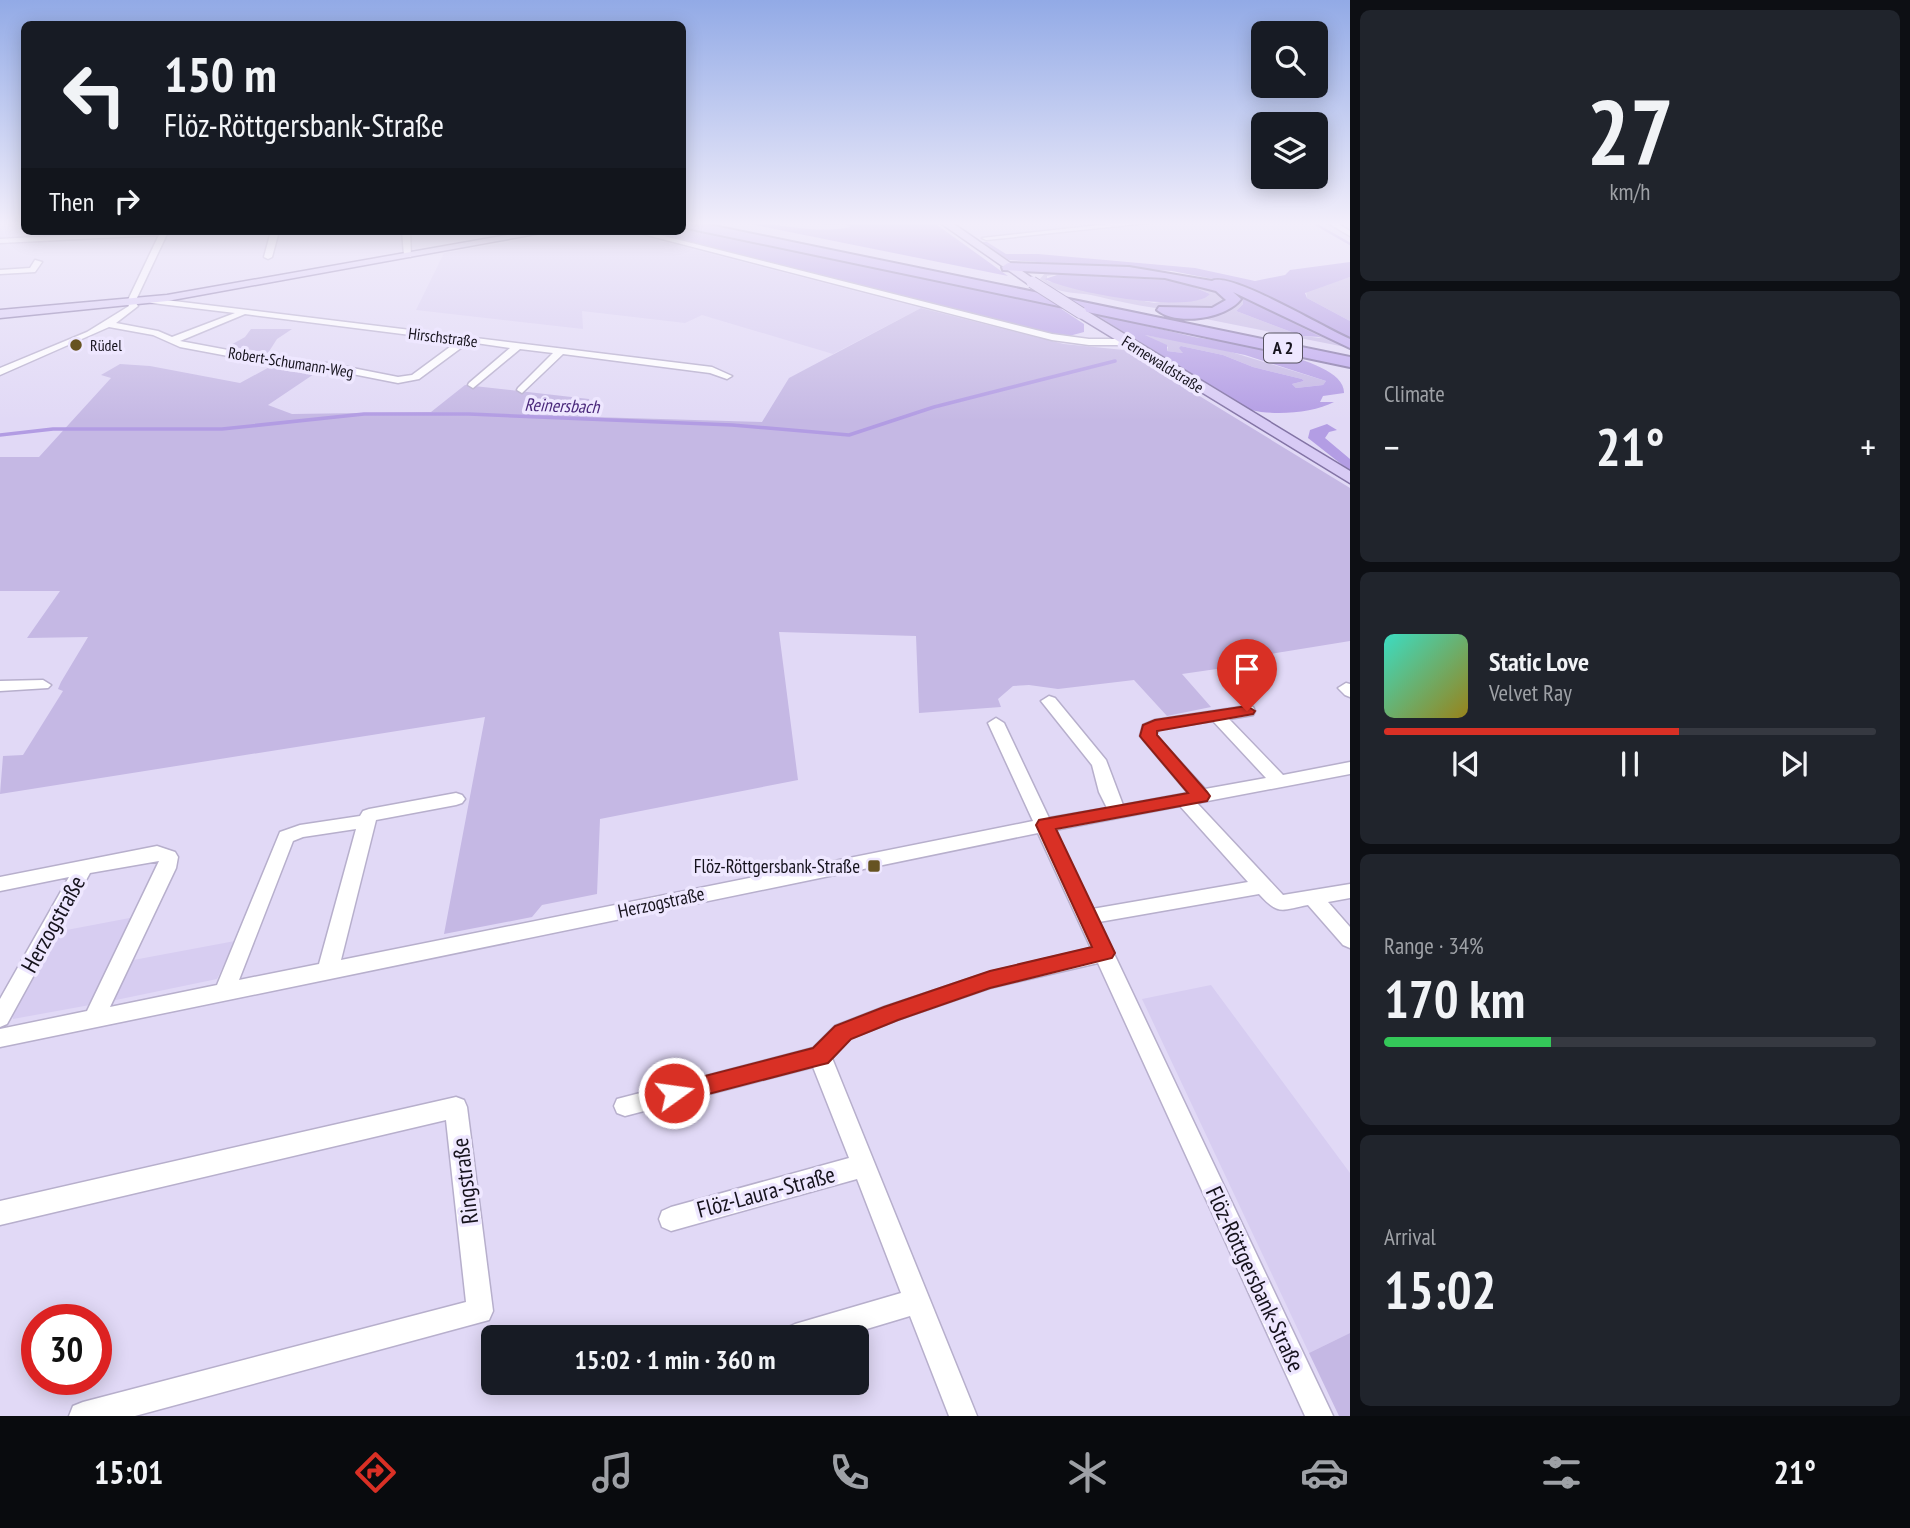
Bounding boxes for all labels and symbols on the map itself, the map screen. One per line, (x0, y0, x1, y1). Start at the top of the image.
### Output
street label: Hirschstraße (407, 323, 479, 351)
street label: Fernewaldstraße (1118, 331, 1208, 397)
road number: A 2 (1264, 334, 1302, 362)
place label: Rüdel (90, 335, 122, 355)
marker: Rüdel (68, 337, 84, 353)
street label: Robert-Schumann-Weg (227, 342, 355, 382)
water label: Reinersbach (524, 393, 601, 418)
pin (1217, 639, 1277, 711)
place label: Flöz-Röttgersbank-Straße (694, 854, 860, 878)
marker: Flöz-Röttgersbank-Straße (866, 858, 882, 874)
street label: Herzogstraße (14, 870, 91, 977)
street label: Herzogstraße (616, 881, 707, 923)
position arrow (637, 1056, 711, 1130)
street label: Ringstraße (445, 1136, 484, 1226)
street label: Flöz-Laura-Straße (694, 1159, 838, 1224)
street label: Flöz-Röttgersbank-Straße (1200, 1181, 1311, 1376)
speed limit sign: 30 (21, 1304, 112, 1395)

